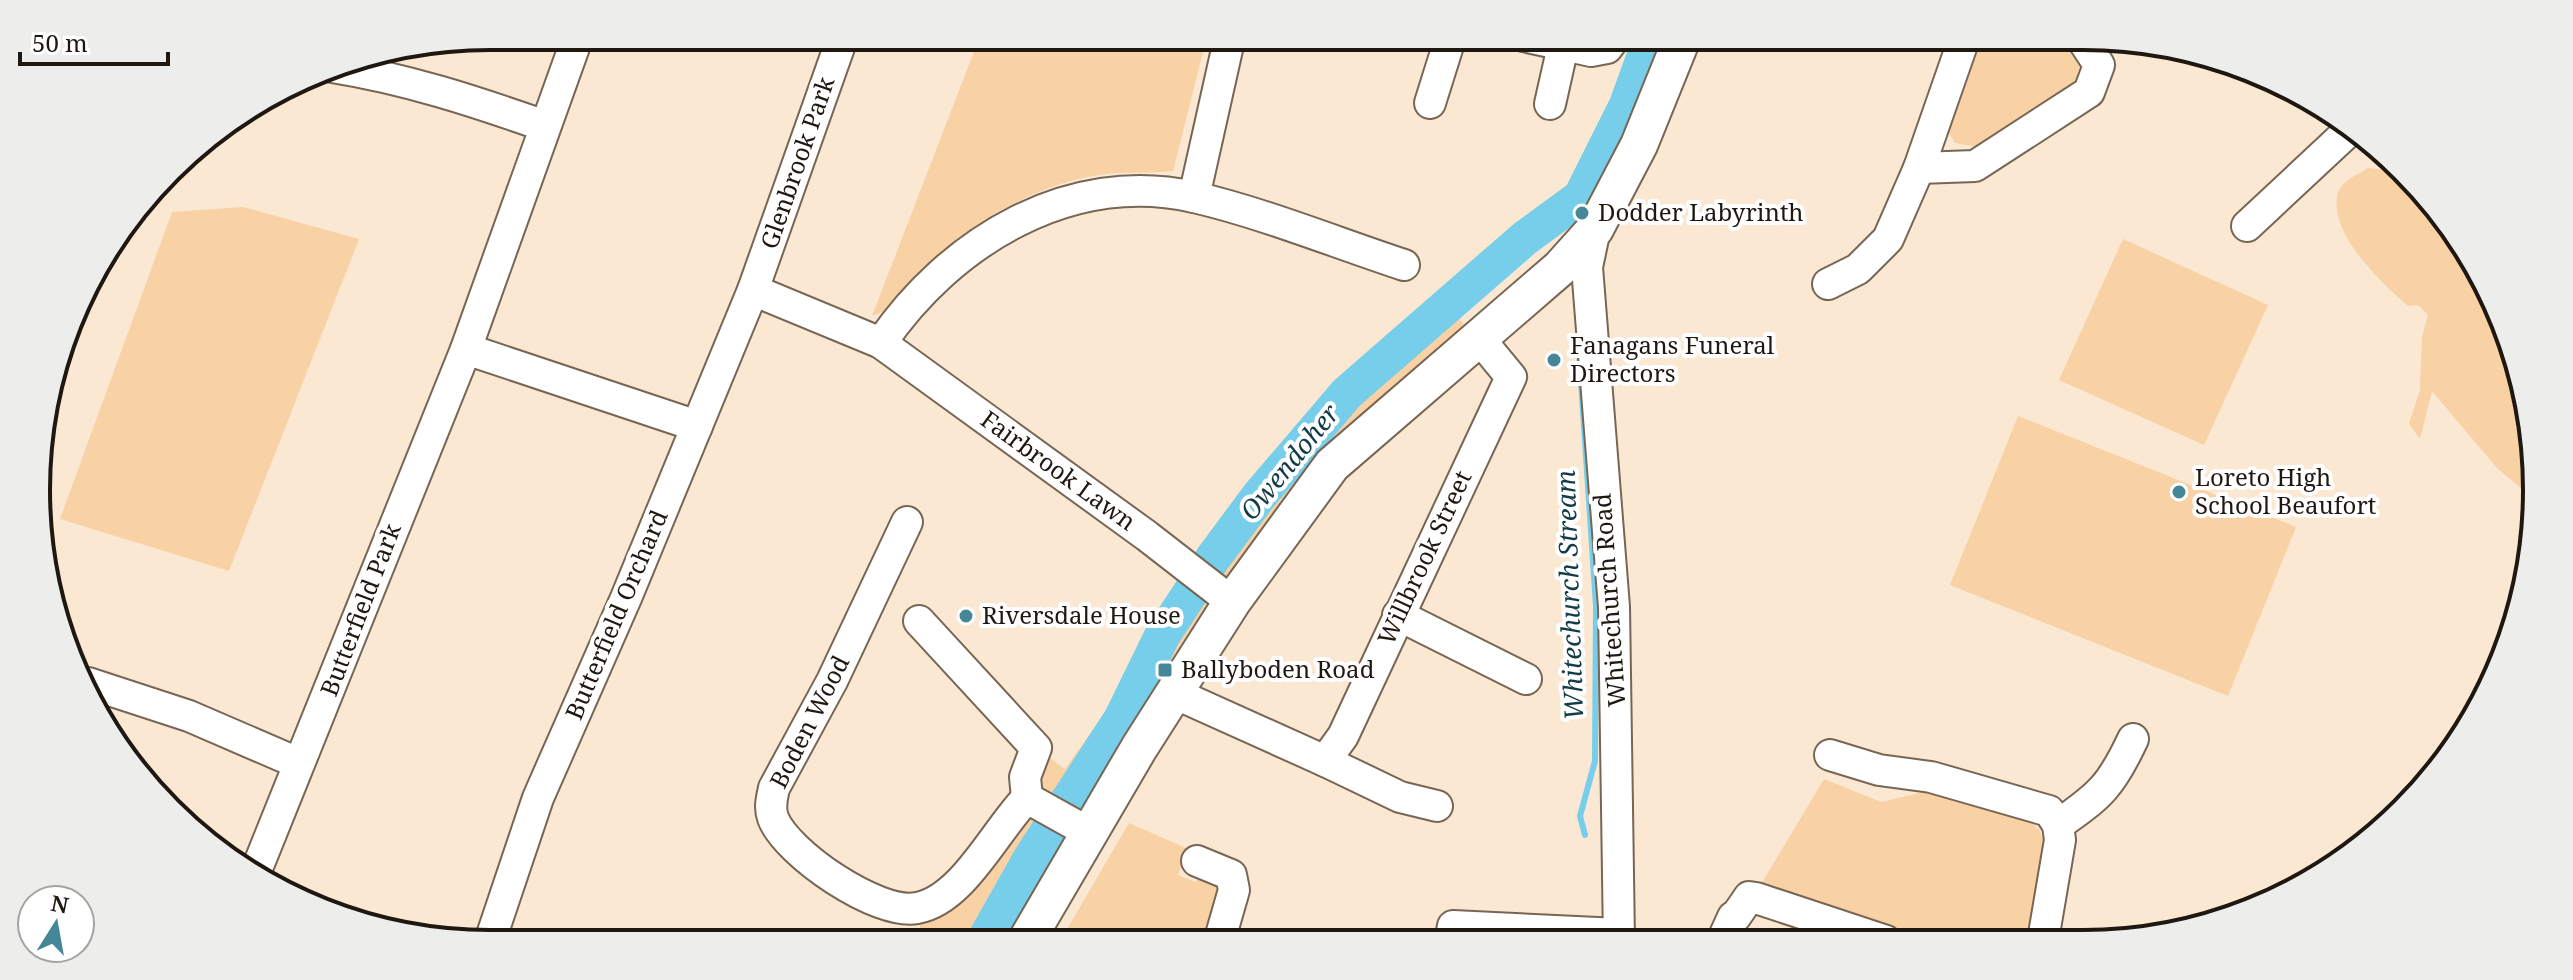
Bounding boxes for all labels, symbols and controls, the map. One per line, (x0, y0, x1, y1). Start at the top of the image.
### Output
scale bar (20, 16, 168, 66)
text: 50 m (32, 26, 88, 59)
street label: Glenbrook Park (752, 71, 842, 253)
place label: Dodder Labyrinth (1598, 195, 1804, 228)
marker: Dodder Labyrinth (1573, 204, 1591, 222)
place label: Fanagans Funeral Directors (1570, 328, 1775, 389)
marker: Fanagans Funeral Directors (1545, 351, 1563, 369)
water label: Owendoher (1231, 395, 1348, 527)
street label: Fairbrook Lawn (975, 402, 1143, 537)
place label: Loreto High School Beaufort (2195, 460, 2376, 521)
street label: Willbrook Street (1369, 465, 1478, 650)
water label: Whitechurch Stream (1547, 469, 1591, 721)
marker: Loreto High School Beaufort (2170, 483, 2188, 501)
street label: Whitechurch Road (1585, 492, 1632, 708)
street label: Butterfield Orchard (557, 504, 675, 724)
street label: Butterfield Park (311, 517, 408, 701)
place label: Riversdale House (982, 598, 1181, 631)
marker: Riversdale House (957, 607, 975, 625)
street label: Boden Wood (761, 649, 856, 793)
place label: Ballyboden Road (1181, 652, 1375, 685)
marker: Ballyboden Road (1156, 661, 1174, 679)
north arrow (16, 884, 96, 964)
text: N (49, 887, 71, 920)

